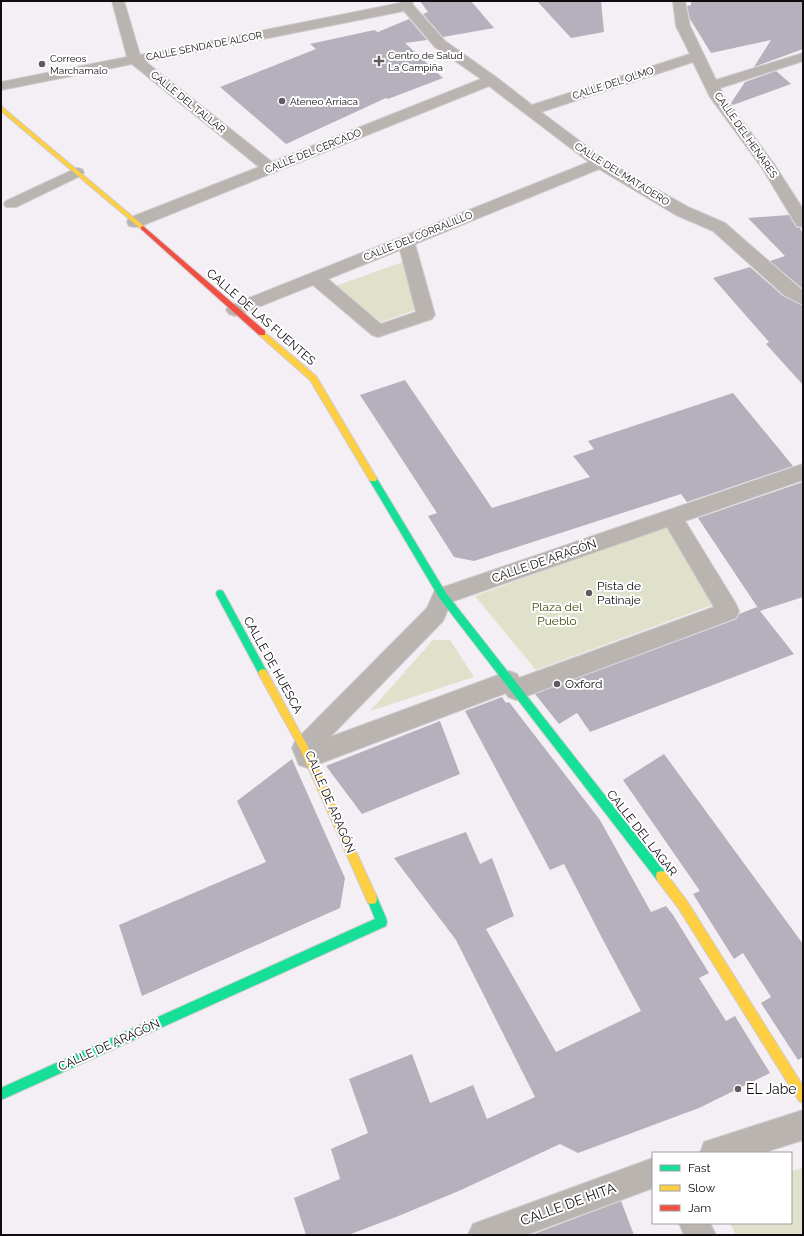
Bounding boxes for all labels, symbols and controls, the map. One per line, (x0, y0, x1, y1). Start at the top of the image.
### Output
street label: CALLE SENDA DE ALCOR (145, 29, 264, 63)
place label: Centro de Salud La Campiña (388, 50, 463, 73)
place label: Correos Marchamalo (50, 53, 108, 76)
marker: Centro de Salud La Campiña (373, 55, 385, 67)
marker: Correos Marchamalo (37, 59, 47, 69)
street label: CALLE DEL OLMO (571, 65, 655, 101)
street label: CALLE DEL TALLAR (149, 69, 228, 136)
street label: CALLE DEL HENARES (712, 90, 780, 180)
marker: Ateneo Arriaca (277, 96, 287, 106)
place label: Ateneo Arriaca (290, 96, 358, 107)
street label: CALLE DEL CERCADO (263, 126, 363, 175)
street label: CALLE DEL MATADERO (573, 140, 672, 208)
street label: CALLE DEL CORRALILLO (362, 209, 474, 263)
street label: CALLE DE LAS FUENTES (204, 266, 318, 368)
street label: CALLE DE ARAGÓN (490, 537, 598, 585)
place label: Pista de Patinaje (597, 579, 641, 607)
marker: Pista de Patinaje (584, 588, 594, 598)
park label: Plaza del Pueblo (532, 600, 583, 628)
street label: CALLE DE HUESCA (241, 614, 305, 716)
place label: Oxford (565, 677, 602, 691)
marker: Oxford (552, 679, 562, 689)
street label: CALLE DE ARAGÓN (302, 749, 358, 855)
street label: CALLE DEL LAGAR (604, 787, 680, 879)
street label: CALLE DE ARAGÓN (56, 1016, 162, 1074)
place label: EL Jabe (746, 1081, 797, 1097)
marker: EL Jabe (733, 1084, 743, 1094)
legend (652, 1152, 792, 1224)
text: Fast (688, 1161, 711, 1175)
street label: CALLE DE HITA (518, 1179, 618, 1229)
text: Slow (688, 1181, 715, 1195)
text: Jam (688, 1201, 711, 1215)

